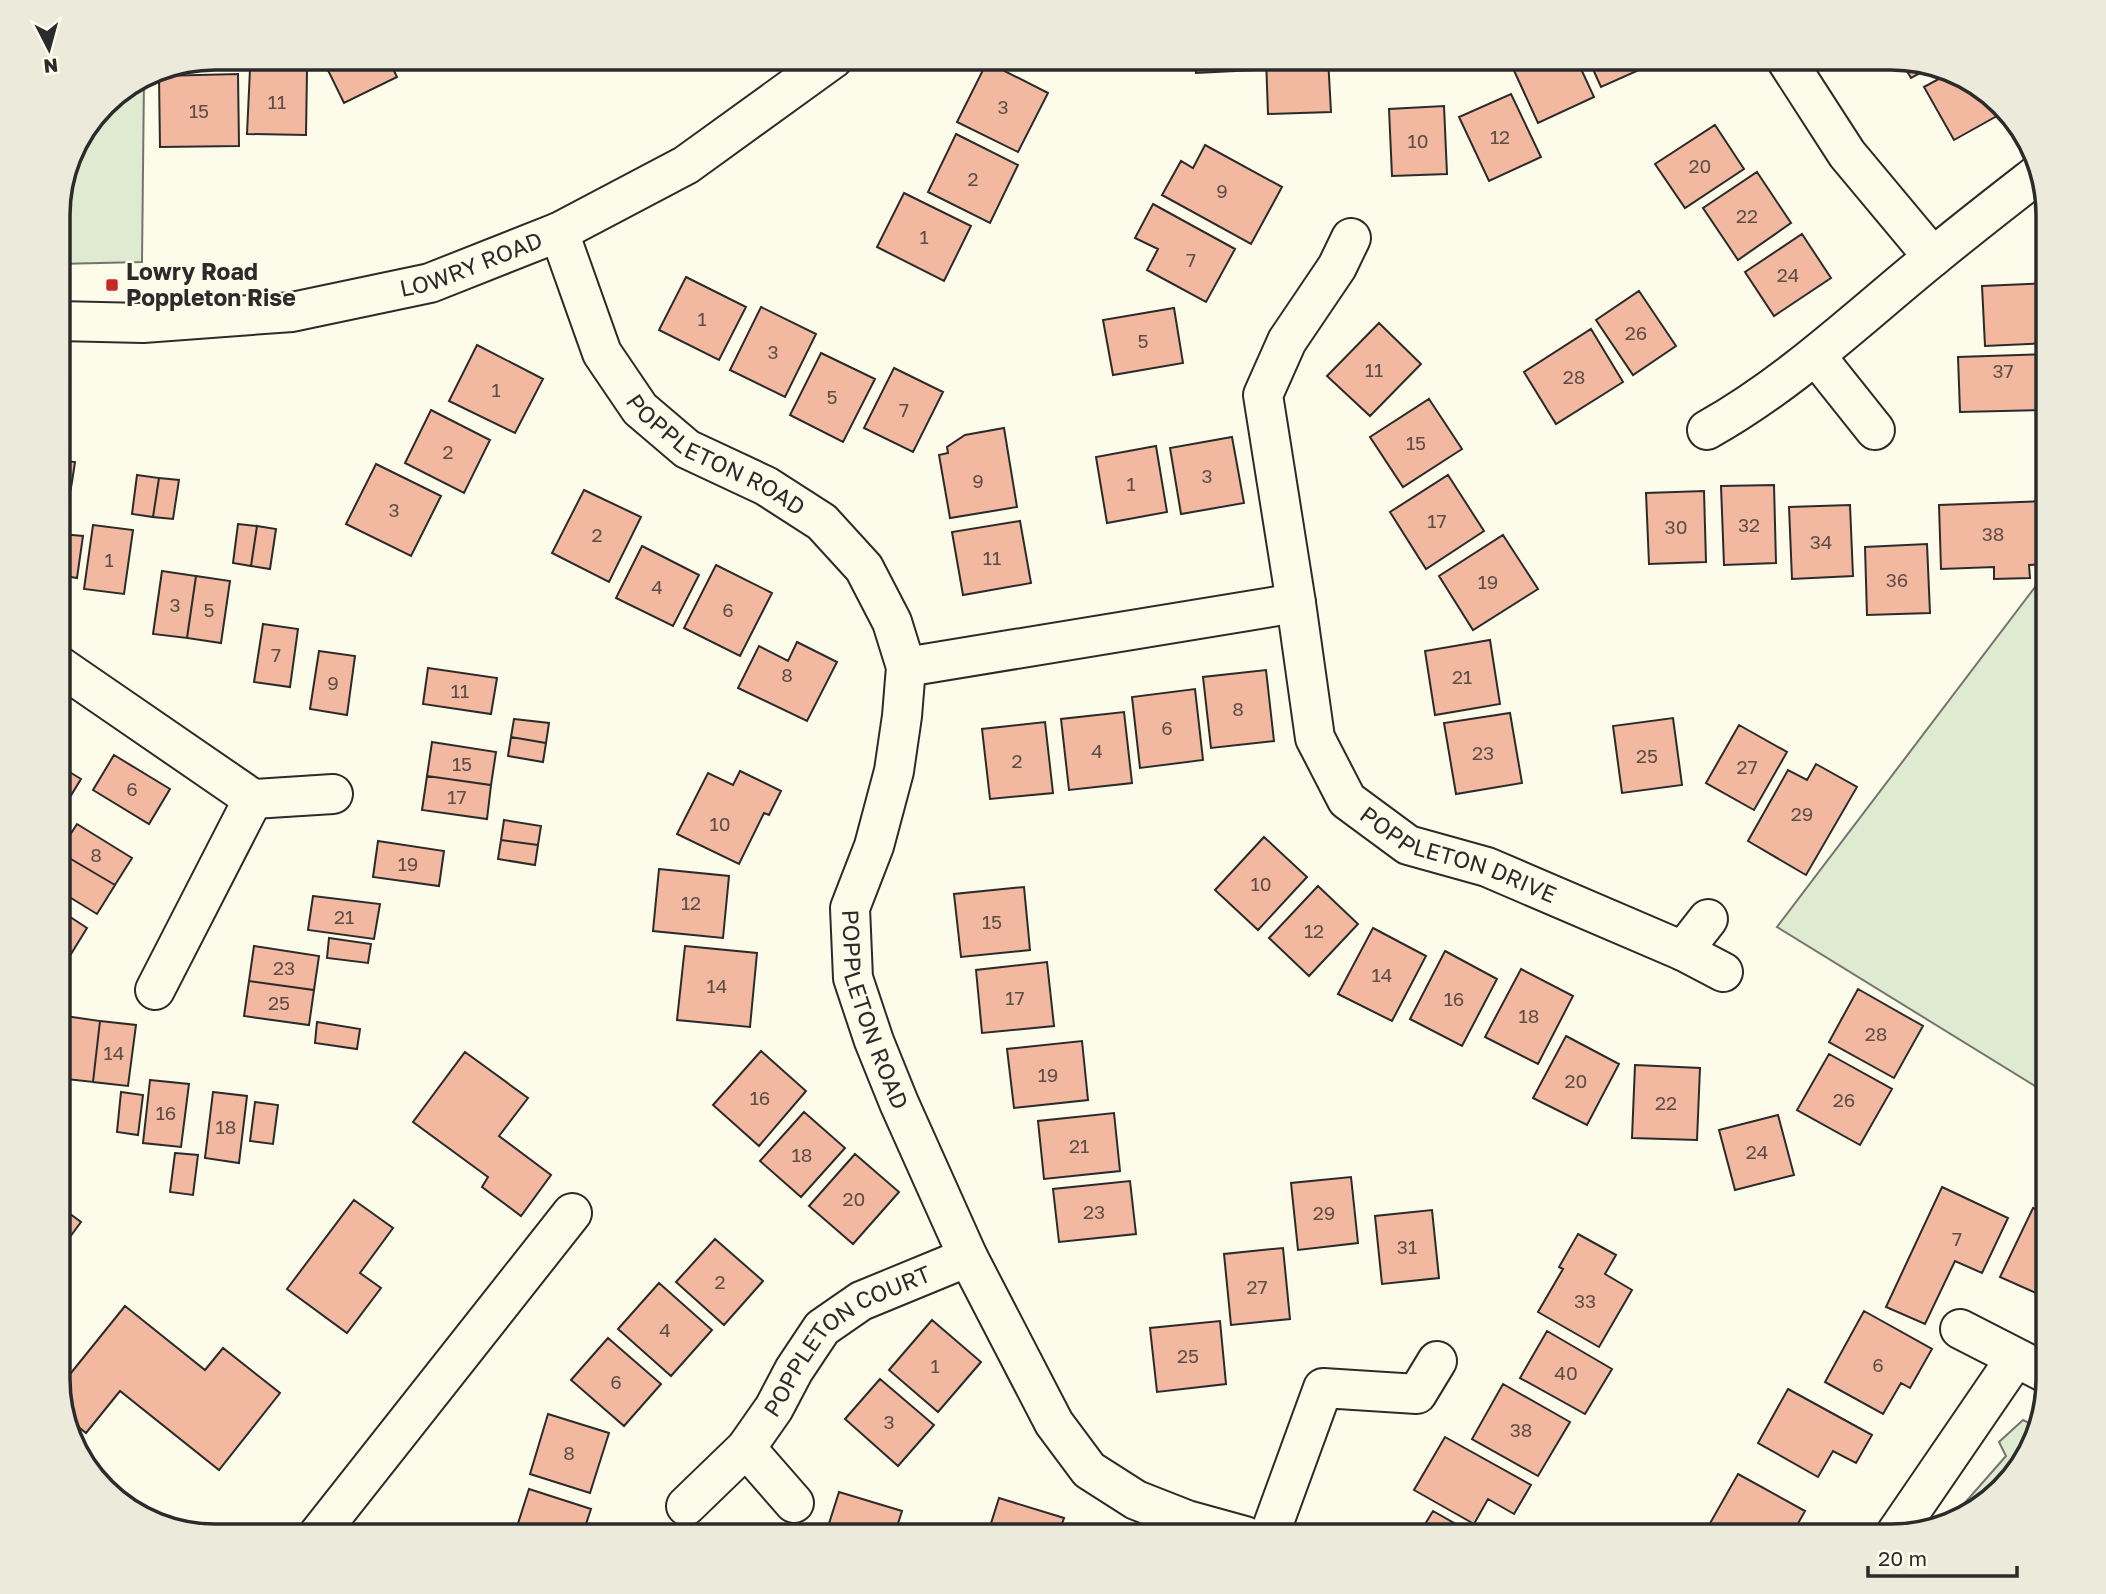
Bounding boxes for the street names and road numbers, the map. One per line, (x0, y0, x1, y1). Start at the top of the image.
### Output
street label: LOWRY ROAD (397, 225, 546, 302)
street label: POPPLETON ROAD (621, 388, 811, 521)
street label: POPPLETON DRIVE (1355, 800, 1561, 908)
street label: POPPLETON ROAD (837, 909, 915, 1113)
street label: POPPLETON COURT (757, 1259, 935, 1422)

